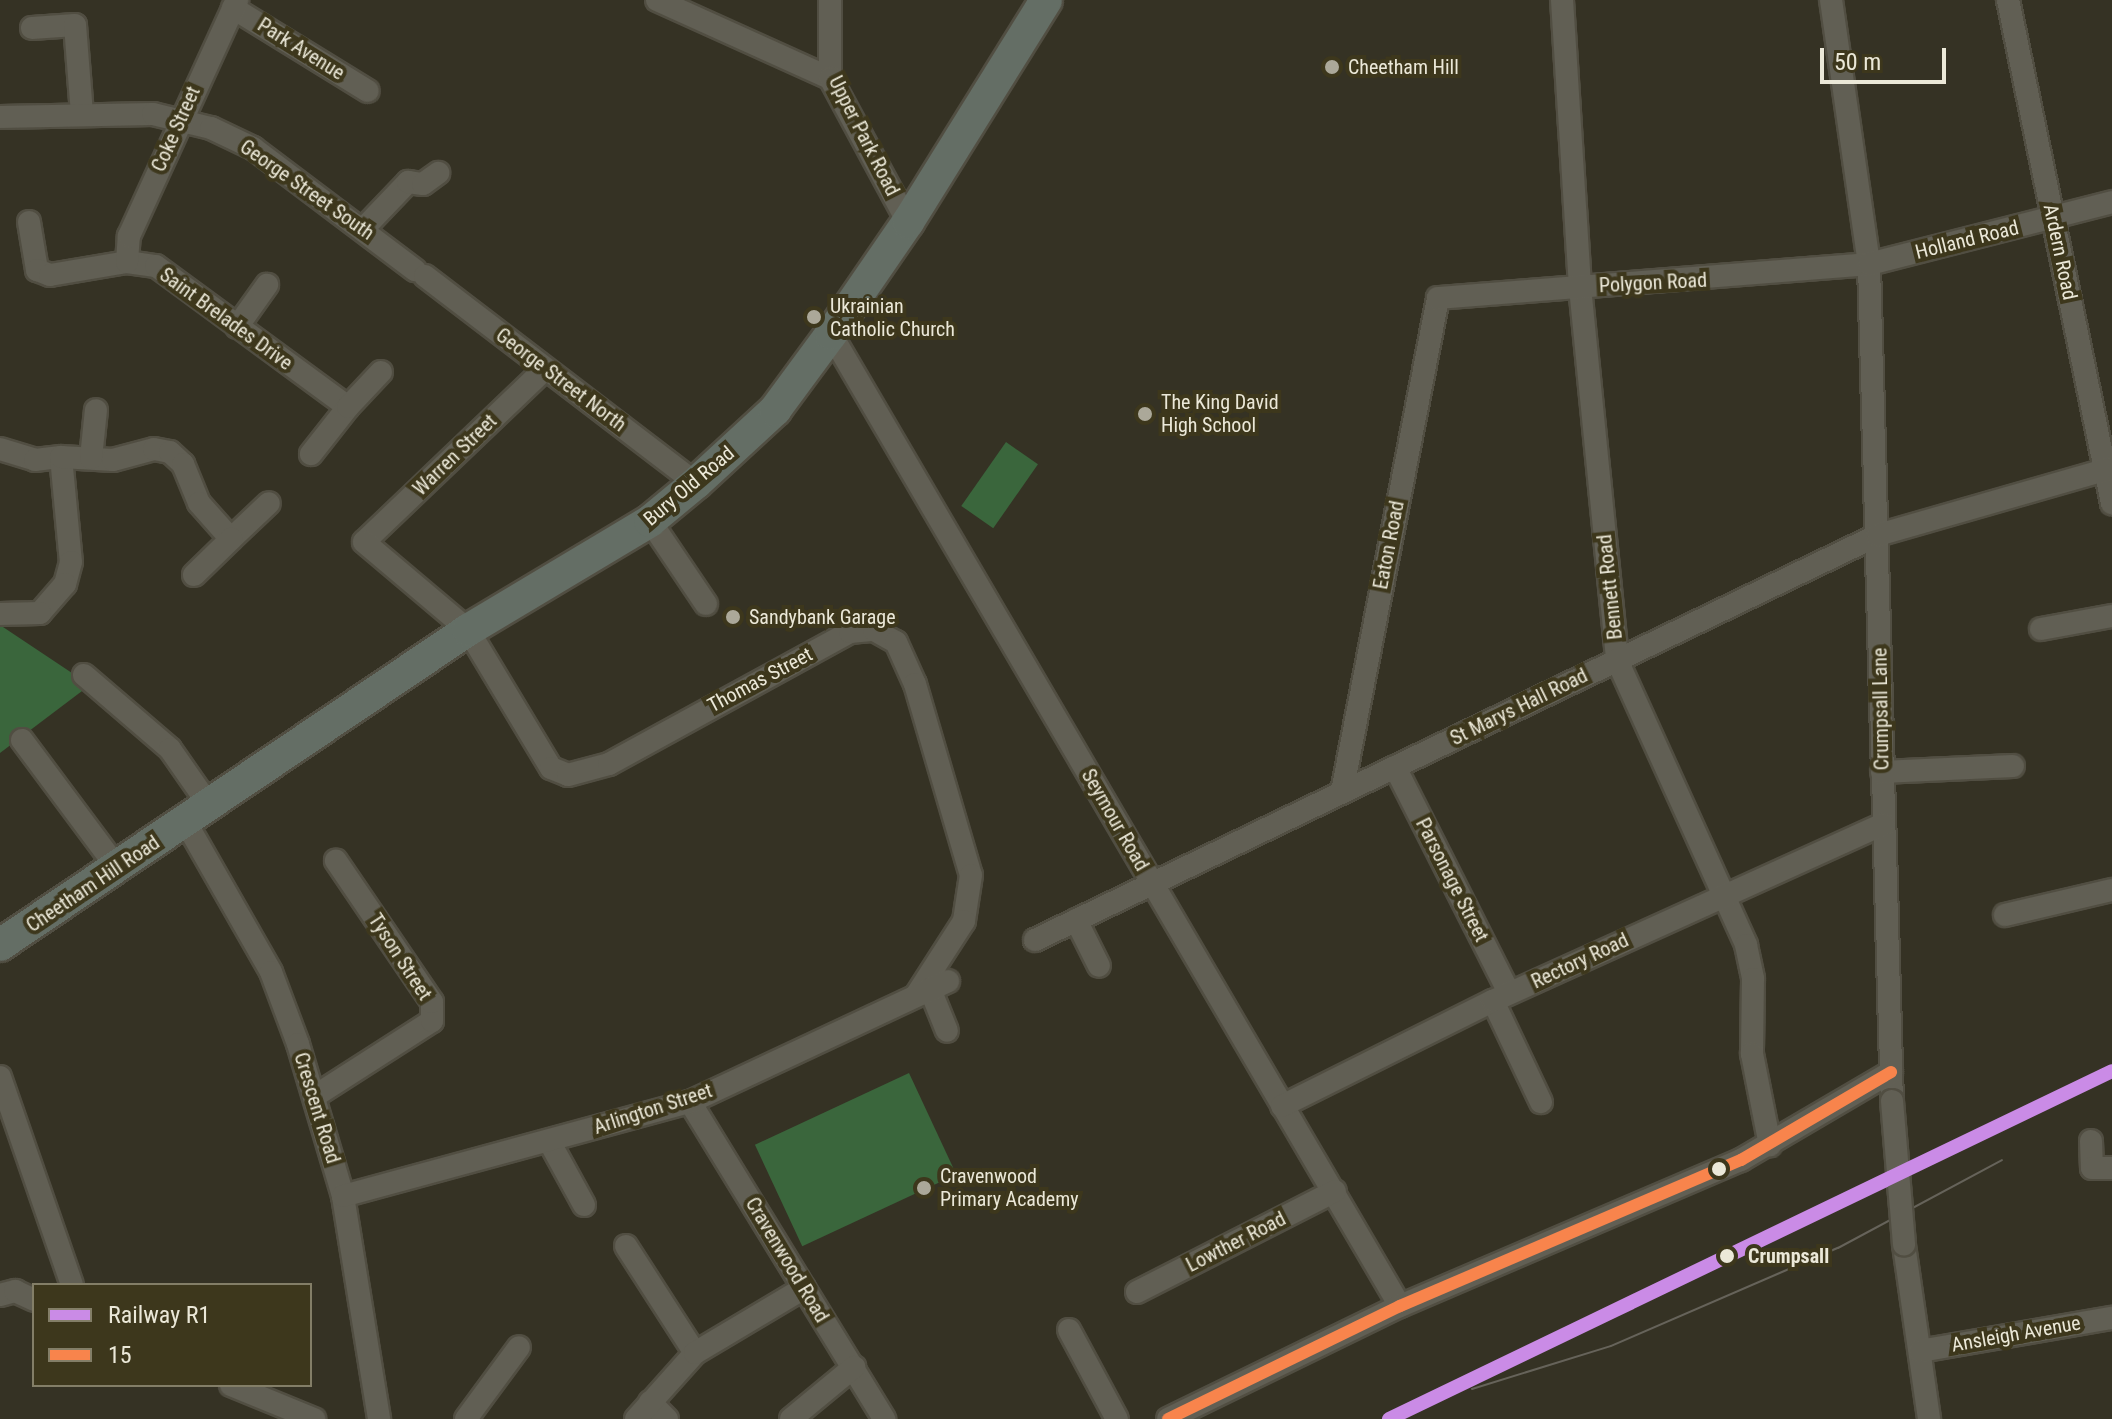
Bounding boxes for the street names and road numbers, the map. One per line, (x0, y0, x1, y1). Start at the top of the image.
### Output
street label: Park Avenue (253, 13, 349, 85)
street label: Upper Park Road (823, 72, 905, 200)
street label: Coke Street (147, 83, 205, 175)
street label: George Street South (235, 135, 379, 245)
street label: Ardern Road (2038, 202, 2082, 302)
street label: Holland Road (1913, 216, 2021, 264)
street label: Saint Brelades Drive (155, 263, 297, 375)
street label: Polygon Road (1598, 268, 1708, 298)
street label: George Street North (491, 323, 631, 437)
street label: Warren Street (408, 409, 502, 501)
street label: Bury Old Road (639, 441, 739, 531)
street label: Eaton Road (1369, 499, 1409, 591)
street label: Bennett Road (1593, 533, 1627, 641)
street label: Thomas Street (703, 642, 817, 718)
street label: Crumpsall Lane (1868, 647, 1894, 771)
street label: St Marys Hall Road (1446, 663, 1592, 751)
street label: Seymour Road (1076, 765, 1154, 875)
street label: Parsonage Street (1410, 814, 1494, 946)
street label: Cheetham Hill Road (22, 831, 164, 937)
street label: Tyson Street (363, 909, 437, 1005)
street label: Rectory Road (1528, 928, 1632, 994)
street label: Crescent Road (289, 1050, 345, 1166)
street label: Arlington Street (591, 1079, 715, 1139)
street label: Cravenwood Road (740, 1193, 834, 1327)
street label: Lowther Road (1182, 1207, 1290, 1277)
street label: Ansleigh Avenue (1950, 1311, 2082, 1357)

